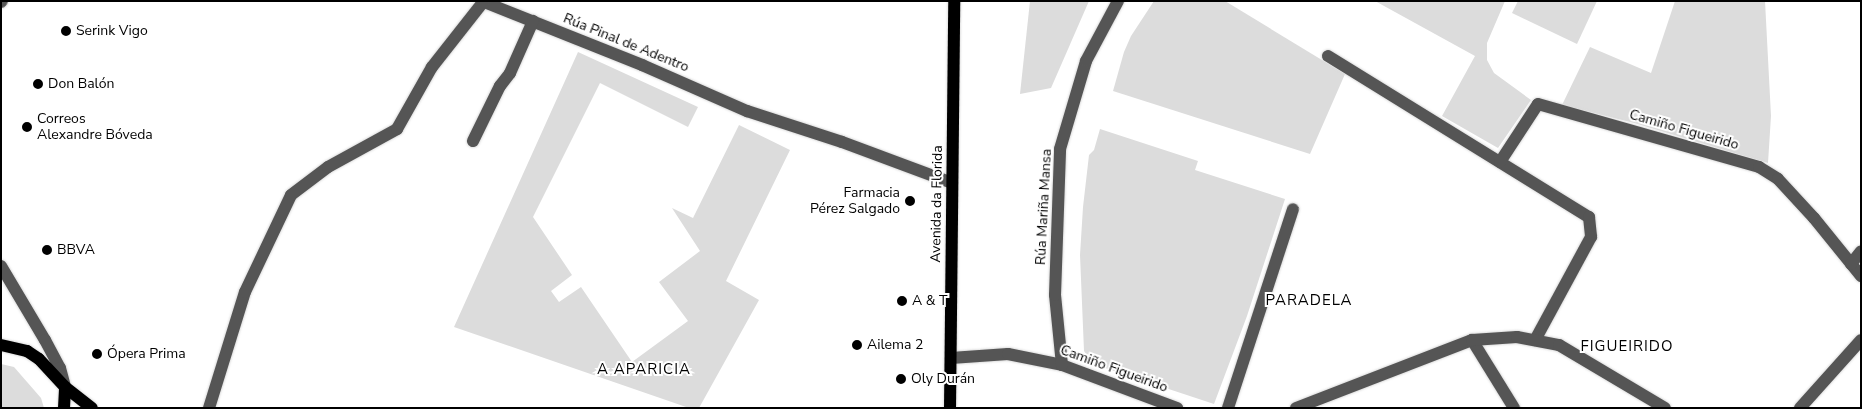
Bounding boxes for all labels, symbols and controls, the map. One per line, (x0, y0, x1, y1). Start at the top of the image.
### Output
street label: Rúa Pinal de Adentro (561, 10, 691, 76)
place label: Serink Vigo (76, 23, 148, 39)
marker: Serink Vigo (60, 25, 72, 37)
place label: Don Balón (48, 76, 114, 92)
marker: Don Balón (32, 78, 44, 90)
street label: Camiño Figueirido (1627, 106, 1741, 154)
place label: Correos Alexandre Bóveda (37, 111, 153, 144)
marker: Correos Alexandre Bóveda (21, 121, 33, 133)
street label: Avenida da Florida (928, 145, 946, 263)
street label: Rúa Mariña Mansa (1033, 148, 1055, 266)
place label: Farmacia Pérez Salgado (810, 185, 900, 218)
marker: Farmacia Pérez Salgado (904, 195, 916, 207)
place label: BBVA (57, 242, 95, 258)
marker: BBVA (41, 244, 53, 256)
district label: PARADELA (1265, 292, 1353, 310)
place label: A & T (912, 293, 948, 309)
marker: A & T (896, 295, 908, 307)
place label: Ailema 2 (867, 337, 923, 353)
district label: FIGUEIRIDO (1579, 338, 1675, 356)
marker: Ailema 2 (851, 339, 863, 351)
street label: Camiño Figueirido (1058, 342, 1170, 396)
place label: Ópera Prima (107, 346, 186, 362)
marker: Ópera Prima (91, 348, 103, 360)
district label: A APARICIA (596, 361, 692, 379)
place label: Oly Durán (911, 371, 975, 387)
marker: Oly Durán (895, 373, 907, 385)

